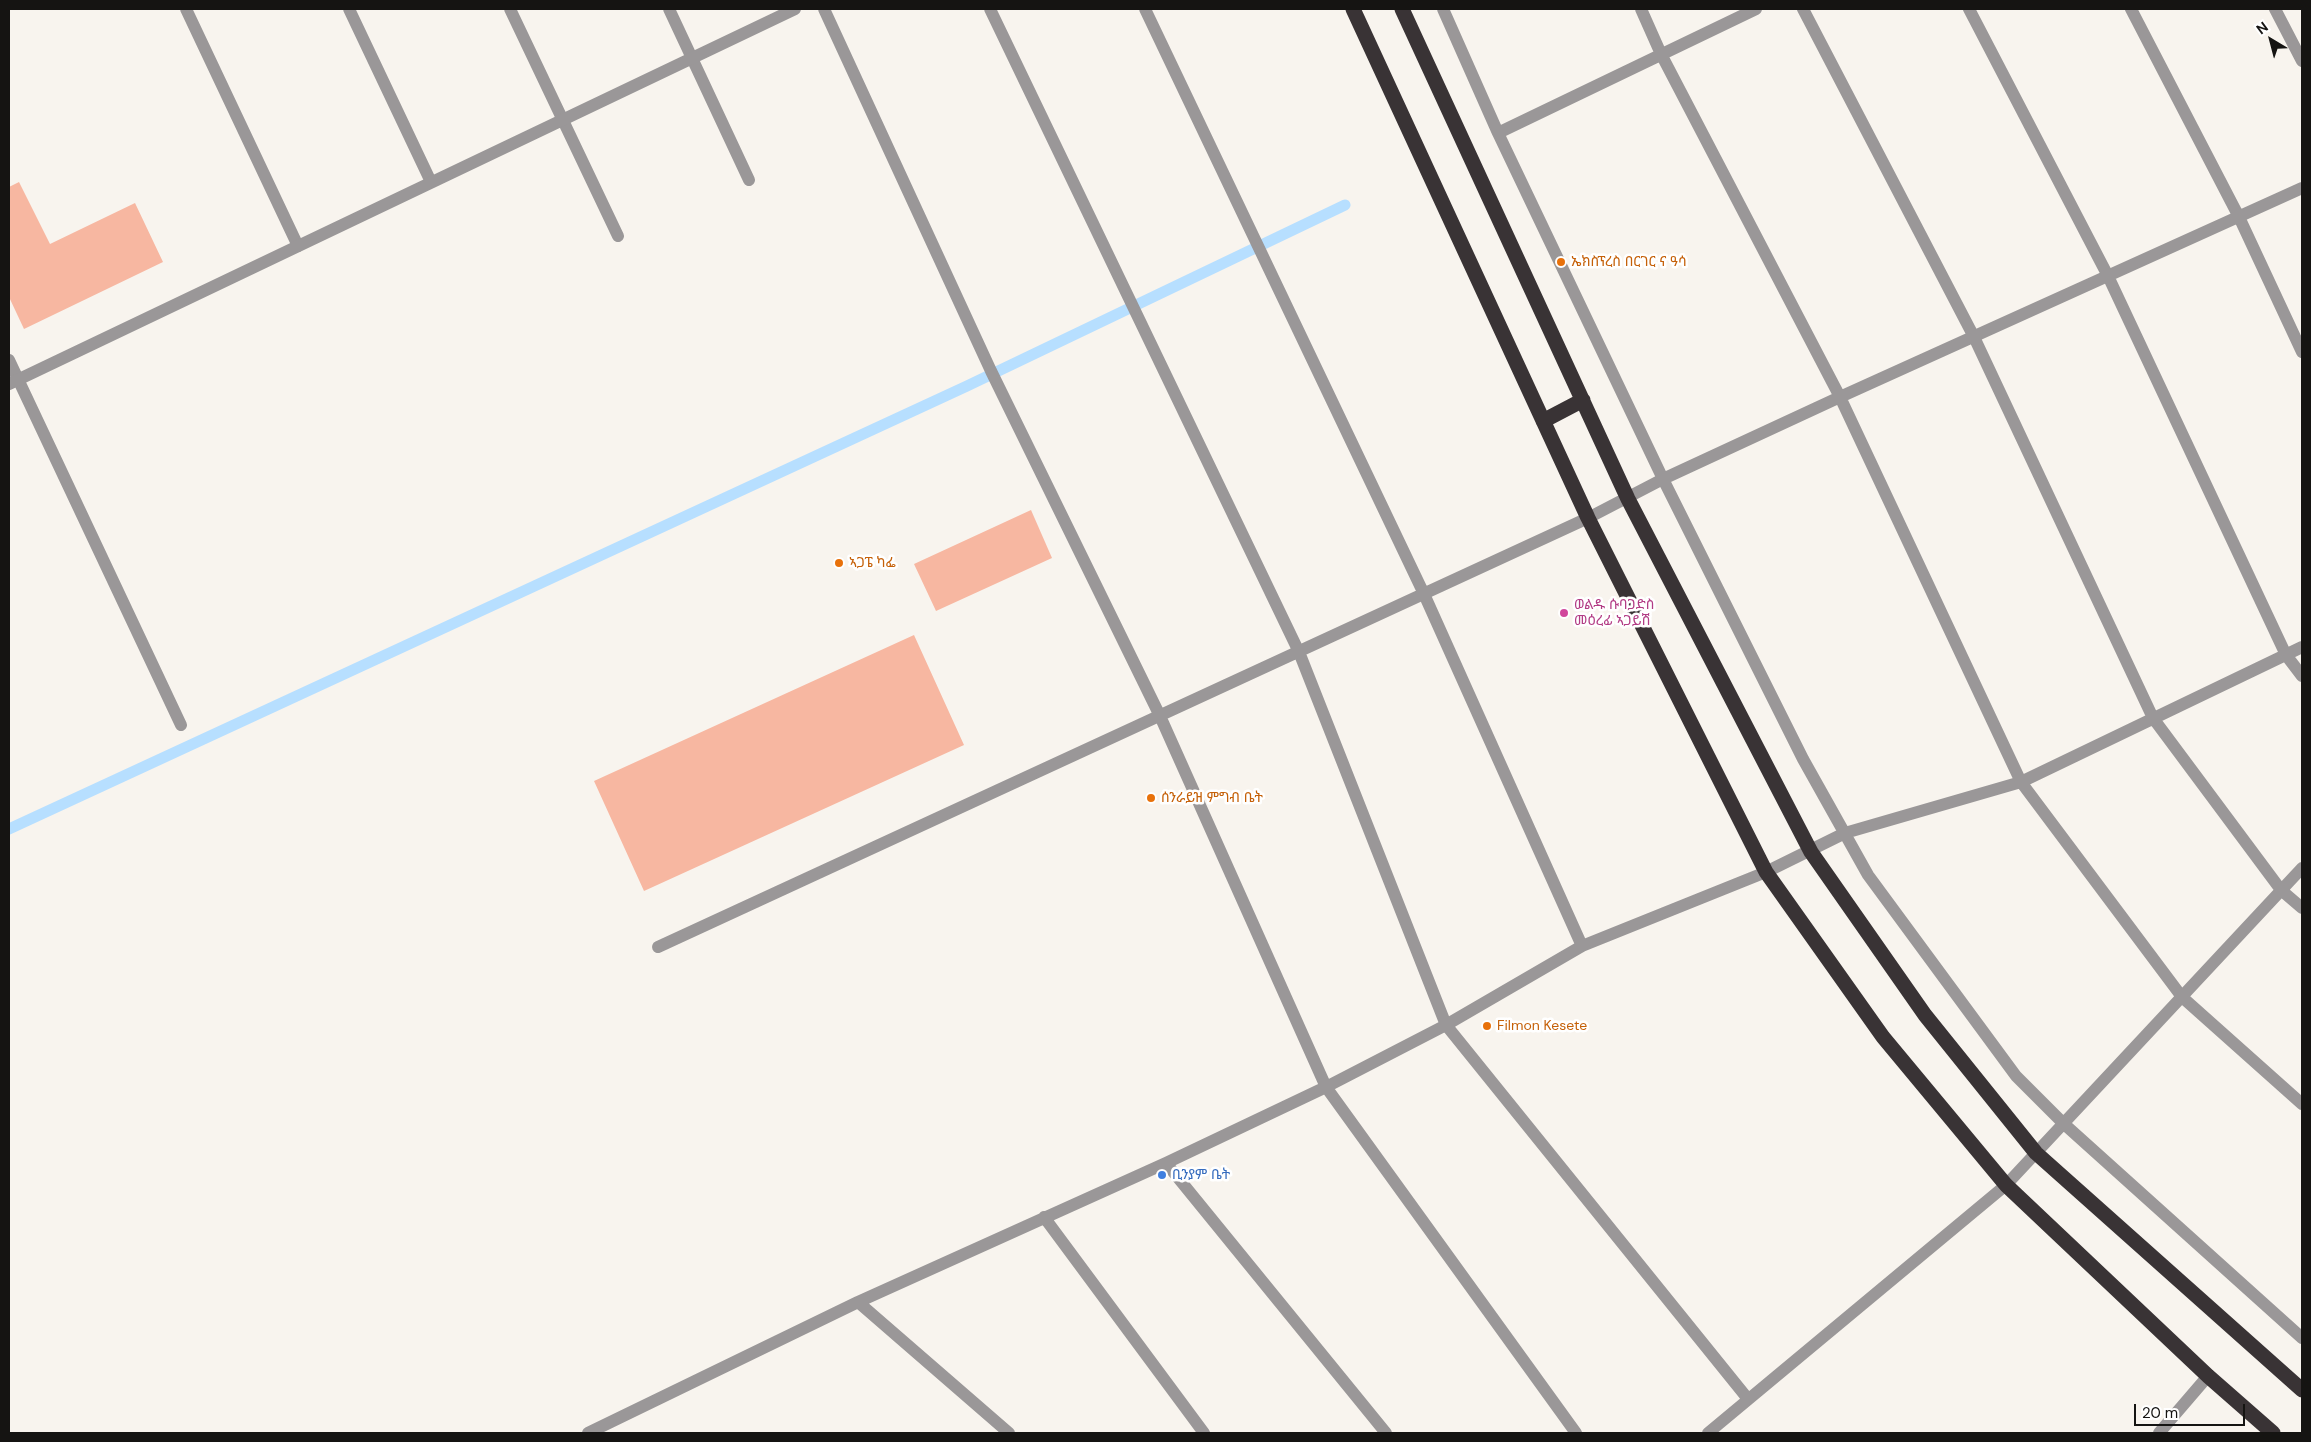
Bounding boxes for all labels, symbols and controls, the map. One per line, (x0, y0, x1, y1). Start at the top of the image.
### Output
north arrow (2246, 15, 2296, 65)
text: N (2252, 18, 2271, 38)
place label: ኤክስፕረስ በርገር ና ዓሳ (1571, 254, 1687, 270)
marker: ኤክስፕረስ በርገር ና ዓሳ (1555, 256, 1567, 268)
place label: ኣጋፔ ካፌ (849, 555, 896, 571)
marker: ኣጋፔ ካፌ (833, 557, 845, 569)
place label: ወልዱ ሱባጋድስ መዕረፊ ኣጋይሽ (1574, 597, 1654, 630)
marker: ወልዱ ሱባጋድስ መዕረፊ ኣጋይሽ (1558, 607, 1570, 619)
place label: ሰንራይዝ ምግብ ቤት (1161, 790, 1263, 806)
marker: ሰንራይዝ ምግብ ቤት (1145, 792, 1157, 804)
place label: Filmon Kesete (1497, 1018, 1587, 1034)
marker: Filmon Kesete (1481, 1020, 1493, 1032)
place label: ቢንያም ቤት (1172, 1167, 1230, 1183)
marker: ቢንያም ቤት (1156, 1169, 1168, 1181)
scale bar (2136, 1394, 2247, 1426)
text: 20 m (2142, 1403, 2178, 1423)

